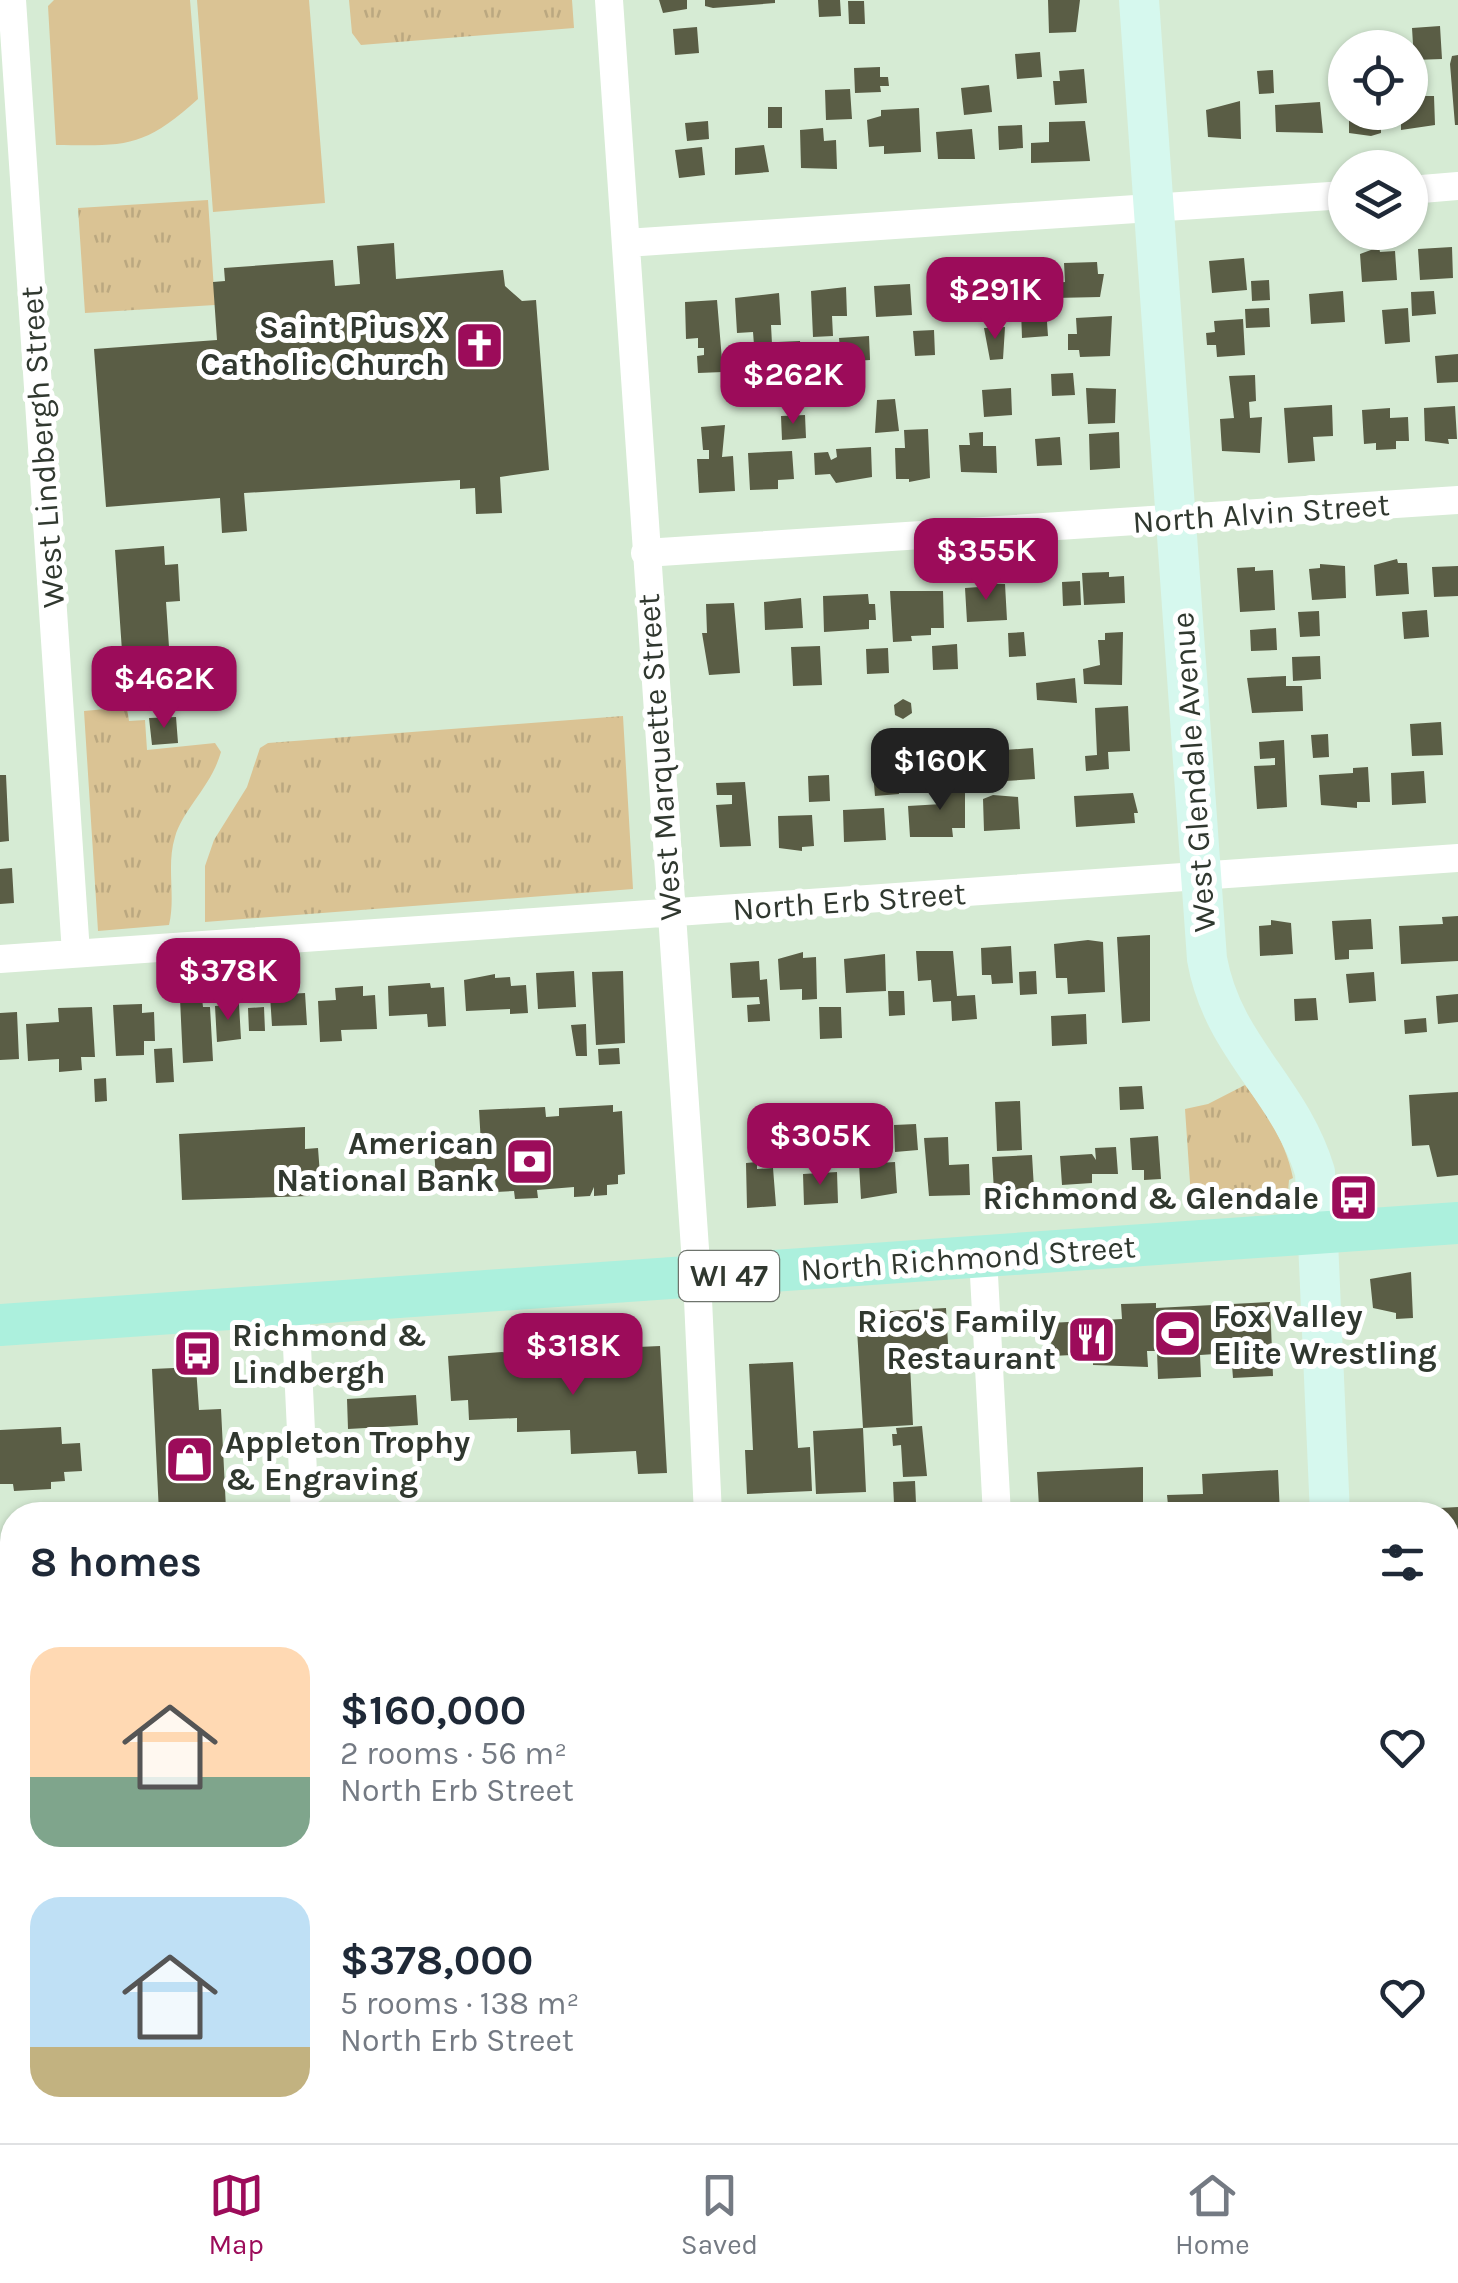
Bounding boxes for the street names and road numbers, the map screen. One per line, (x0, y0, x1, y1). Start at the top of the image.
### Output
street label: West Lindbergh Street (13, 285, 72, 609)
street label: North Alvin Street (1131, 486, 1391, 541)
street label: West Marquette Street (630, 592, 689, 921)
street label: West Glendale Avenue (1164, 611, 1223, 933)
street label: North Erb Street (731, 875, 967, 928)
street label: North Richmond Street (799, 1228, 1137, 1289)
road number: WI 47 (679, 1251, 779, 1301)

